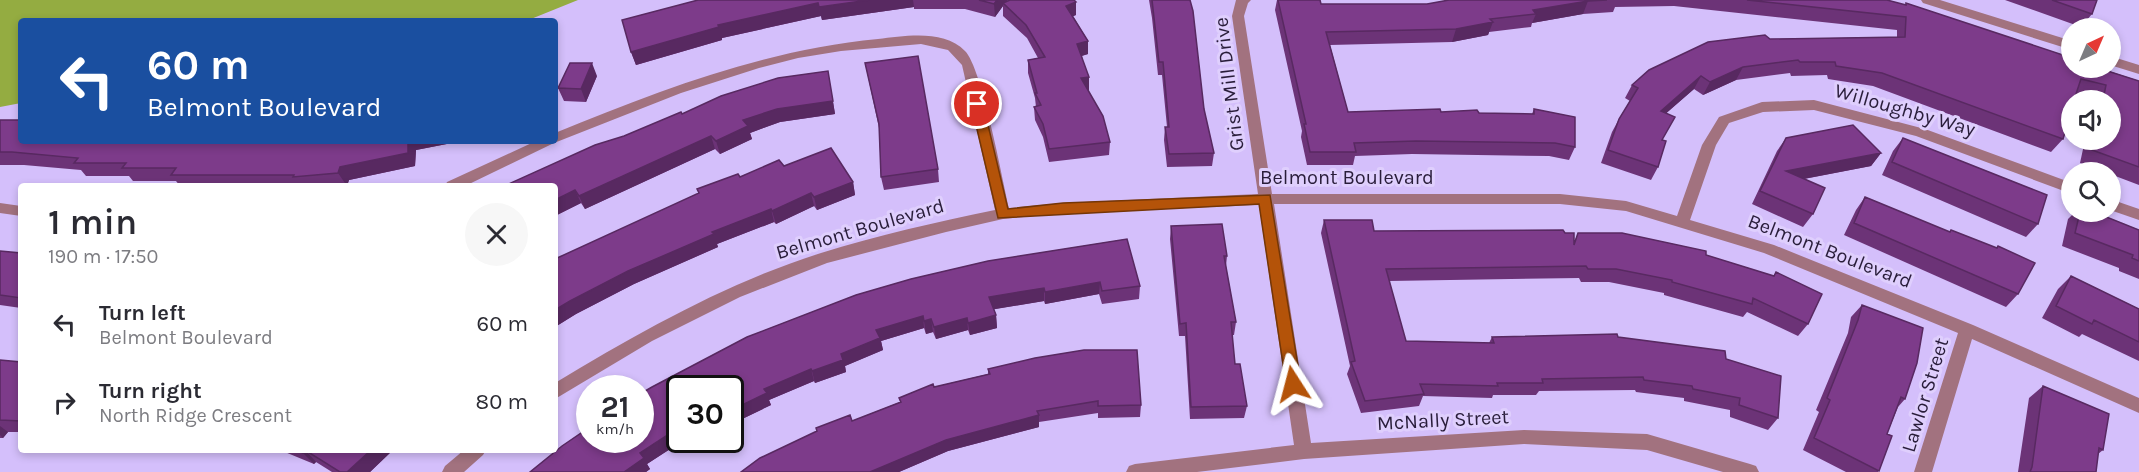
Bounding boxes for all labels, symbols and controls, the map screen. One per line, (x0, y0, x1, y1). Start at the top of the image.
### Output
street label: Grist Mill Drive (1209, 16, 1249, 152)
north arrow (2061, 18, 2121, 78)
map controls (2061, 18, 2121, 222)
text: 60 m (147, 40, 250, 90)
icon: left (48, 42, 126, 120)
pin (951, 78, 1002, 129)
street label: Willoughby Way (1832, 79, 1978, 141)
icon: arrive (960, 87, 993, 120)
button: sound (2061, 90, 2121, 150)
text: Belmont Boulevard (147, 91, 382, 123)
button: search (2061, 162, 2121, 222)
street label: Belmont Boulevard (1260, 166, 1434, 189)
street label: Belmont Boulevard (773, 194, 947, 264)
text: 1 min (48, 201, 137, 243)
button: close (465, 203, 528, 266)
street label: Belmont Boulevard (1745, 209, 1915, 293)
text: 190 m · 17:50 (48, 245, 158, 268)
text: Turn left (99, 300, 186, 326)
icon: left (48, 308, 81, 341)
text: 60 m (477, 311, 528, 337)
text: Belmont Boulevard (99, 326, 273, 349)
street label: Lawlor Street (1897, 335, 1953, 455)
position arrow (1261, 352, 1325, 416)
speed limit sign: 30 (666, 375, 744, 453)
text: Turn right (99, 378, 202, 404)
icon: right (48, 386, 81, 419)
text: 80 m (476, 389, 528, 415)
text: 21 (601, 389, 629, 425)
text: North Ridge Crescent (99, 404, 292, 427)
street label: McNally Street (1376, 405, 1510, 435)
text: km/h (596, 420, 634, 438)

